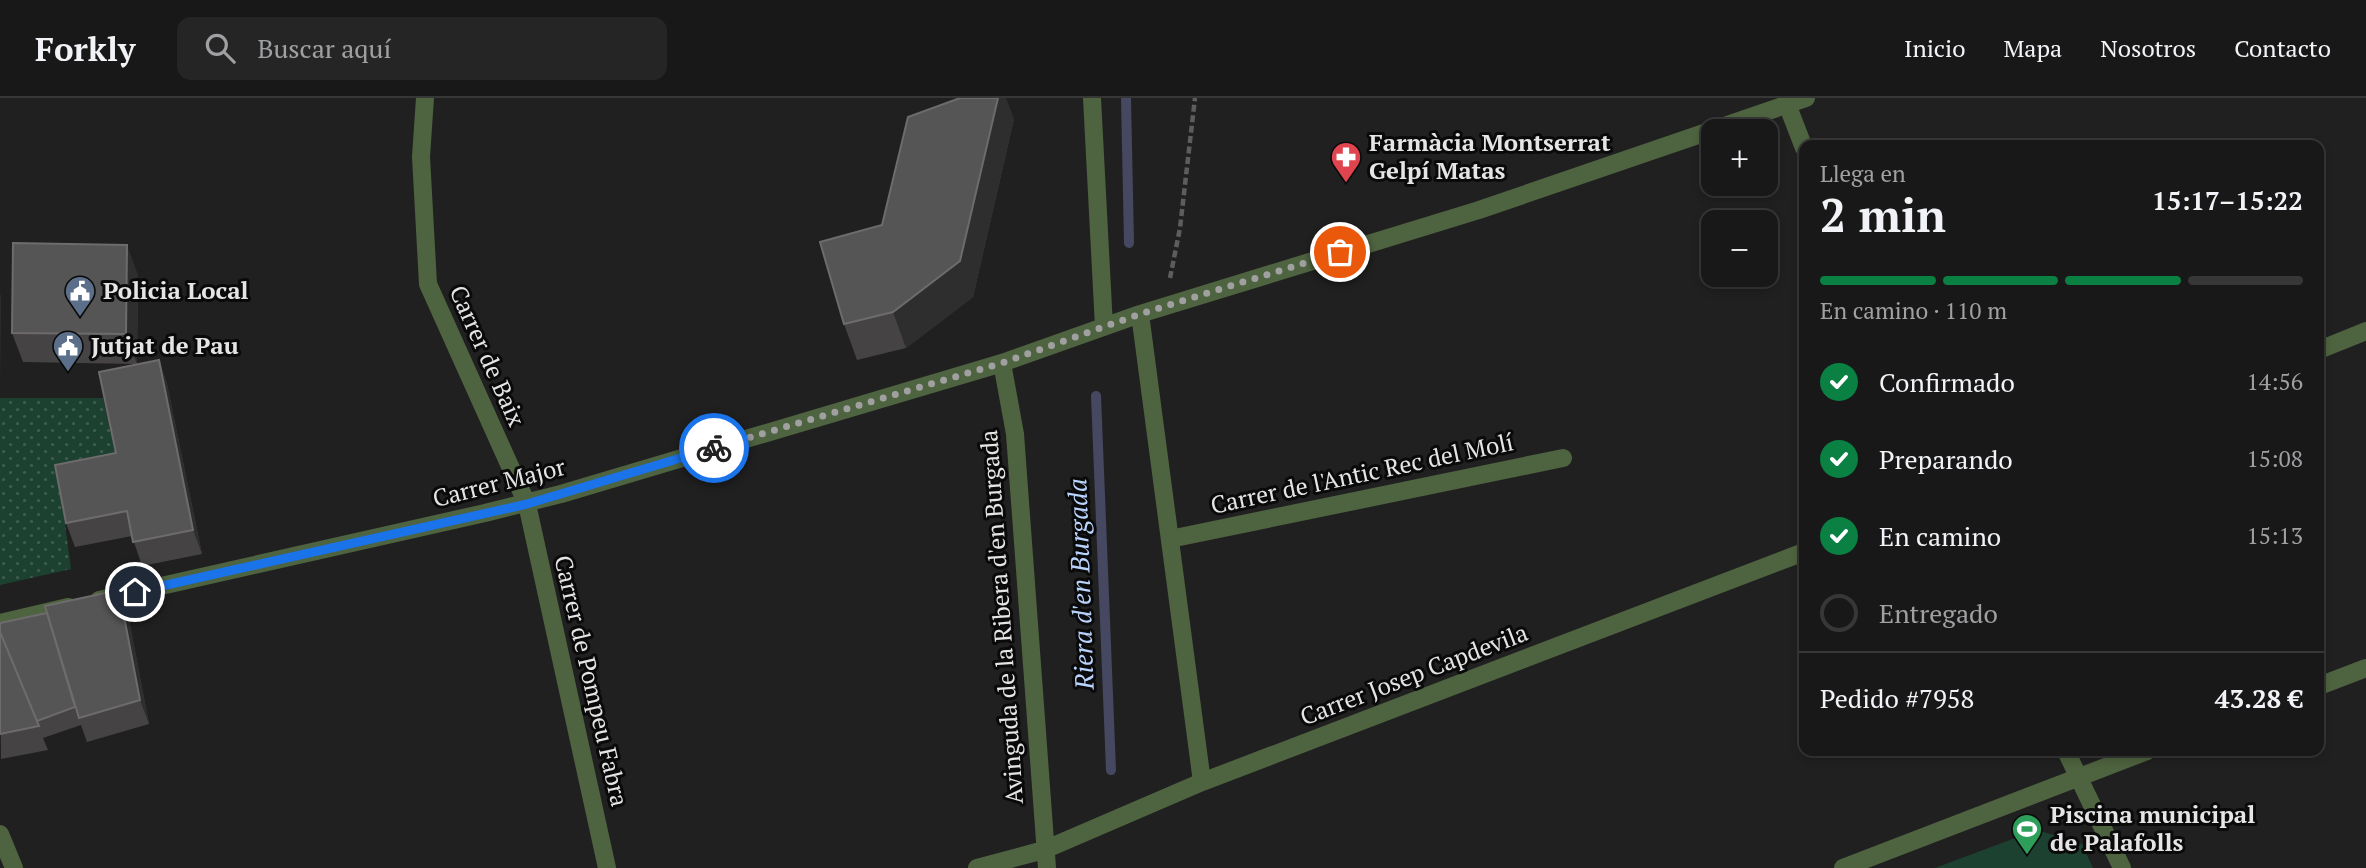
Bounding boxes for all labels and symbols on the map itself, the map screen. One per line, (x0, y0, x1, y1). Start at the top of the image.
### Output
place label: Farmàcia Montserrat Gelpí Matas (1369, 126, 1611, 186)
pharmacy icon: Farmàcia Montserrat Gelpí Matas (1329, 140, 1363, 184)
pin (1310, 222, 1370, 282)
public building icon: Policia Local (63, 274, 97, 318)
place label: Policia Local (103, 274, 248, 306)
street label: Carrer de Baix (443, 280, 533, 432)
public building icon: Jutjat de Pau (51, 329, 85, 373)
place label: Jutjat de Pau (91, 329, 239, 361)
courier (679, 413, 749, 483)
street label: Carrer de l'Antic Rec del Molí (1208, 425, 1516, 521)
street label: Avinguda de la Ribera d'en Burgada (972, 429, 1030, 805)
street label: Carrer Major (429, 450, 569, 514)
water label: Riera d'en Burgada (1059, 478, 1101, 691)
street label: Carrer de Pompeu Fabra (548, 552, 636, 809)
pin (105, 562, 165, 622)
street label: Carrer Josep Capdevila (1295, 616, 1532, 732)
place label: Piscina municipal de Palafolls (2050, 798, 2255, 858)
sports icon: Piscina municipal de Palafolls (2010, 812, 2044, 856)

